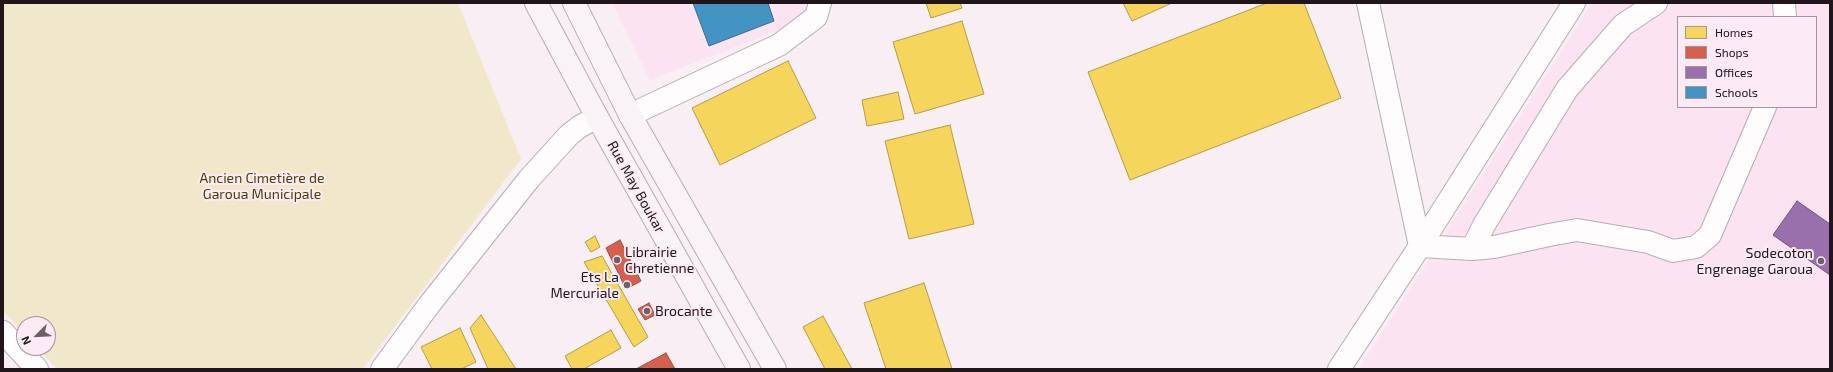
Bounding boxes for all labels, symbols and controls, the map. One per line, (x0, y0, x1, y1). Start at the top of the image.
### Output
legend (1677, 16, 1817, 108)
text: Homes (1715, 25, 1753, 39)
text: Shops (1715, 45, 1749, 59)
text: Offices (1715, 65, 1752, 79)
text: Schools (1715, 85, 1758, 99)
street label: Rue May Boukar (604, 138, 668, 236)
park label: Ancien Cimetière de Garoua Municipale (199, 170, 325, 202)
place label: Librairie Chretienne (625, 244, 694, 276)
place label: Sodecoton Engrenage Garoua (1697, 245, 1813, 278)
marker: Librairie Chretienne (612, 255, 622, 265)
marker: Sodecoton Engrenage Garoua (1816, 256, 1826, 266)
place label: Ets La Mercuriale (550, 269, 619, 302)
marker: Ets La Mercuriale (622, 280, 632, 290)
place label: Brocante (655, 303, 713, 319)
marker: Brocante (642, 306, 652, 316)
north arrow (16, 316, 56, 356)
text: N (18, 334, 33, 347)

